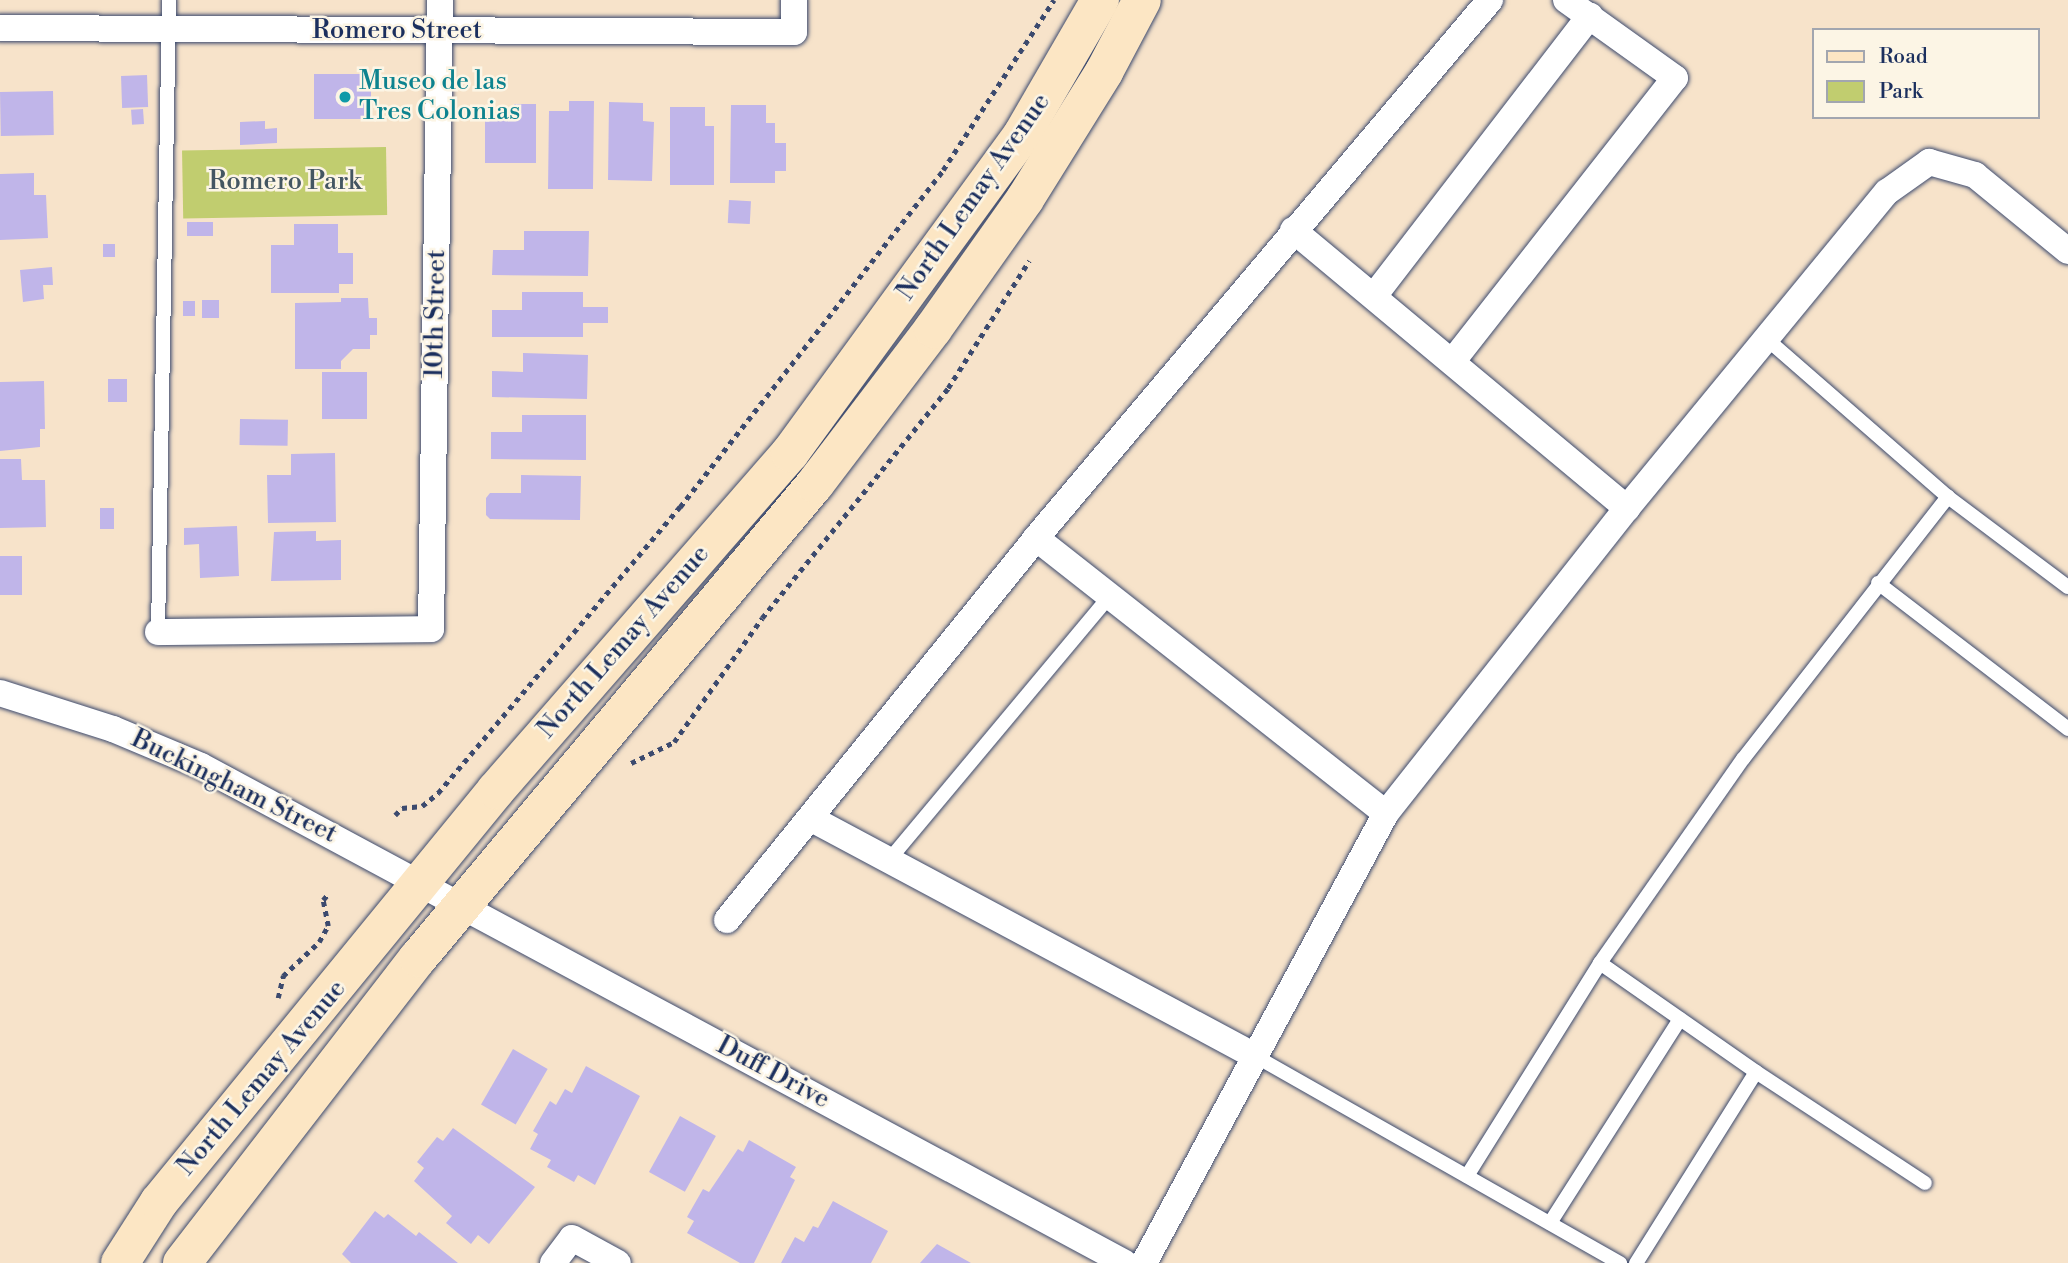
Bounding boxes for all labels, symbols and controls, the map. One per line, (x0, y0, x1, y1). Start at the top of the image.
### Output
street label: Romero Street (312, 15, 482, 47)
legend (1812, 28, 2040, 119)
text: Road (1879, 44, 1928, 70)
place label: Museo de las Tres Colonias (359, 66, 520, 128)
text: Park (1879, 79, 1923, 105)
street label: North Lemay Avenue (891, 87, 1057, 307)
marker: Museo de las Tres Colonias (337, 89, 353, 105)
park label: Romero Park (208, 166, 362, 198)
street label: 10th Street (419, 249, 453, 379)
street label: North Lemay Avenue (532, 539, 716, 745)
street label: Buckingham Street (126, 724, 342, 850)
street label: North Lemay Avenue (171, 974, 353, 1182)
street label: Duff Drive (711, 1030, 835, 1116)

